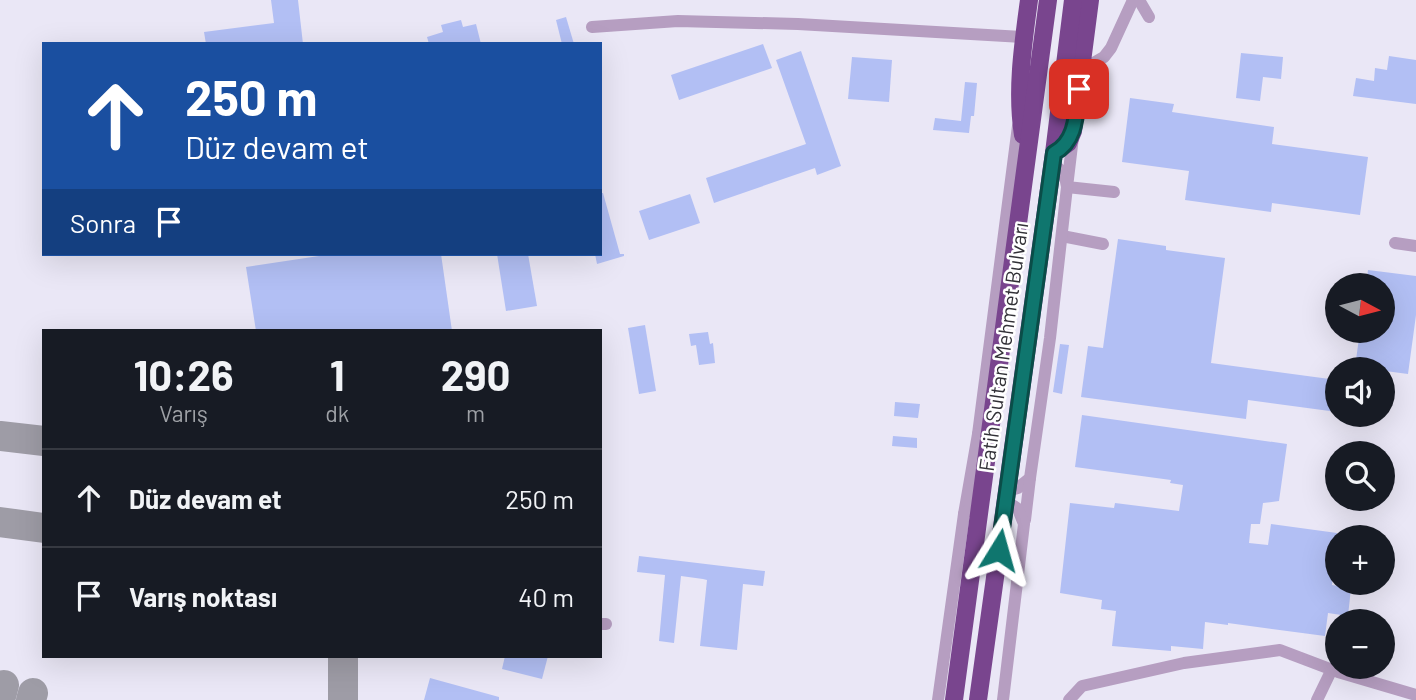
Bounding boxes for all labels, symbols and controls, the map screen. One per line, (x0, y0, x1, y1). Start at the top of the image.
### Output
pin (1049, 59, 1109, 119)
text: 250 m (185, 67, 318, 126)
icon: ahead (70, 70, 161, 161)
icon: arrive (1060, 70, 1098, 108)
text: Düz devam et (185, 127, 369, 165)
icon: arrive (150, 203, 188, 241)
text: Sonra (70, 207, 136, 238)
street label: Fatih Sultan Mehmet Bulvarı (973, 221, 1032, 473)
north arrow (1325, 273, 1395, 343)
map controls (1325, 273, 1395, 679)
text: 10:26 (133, 349, 234, 399)
text: 1 (330, 349, 345, 399)
text: 290 (441, 349, 510, 399)
button: sound (1325, 357, 1395, 427)
text: Varış (159, 399, 208, 427)
text: dk (325, 399, 349, 427)
text: m (466, 399, 485, 427)
button: search (1325, 441, 1395, 511)
icon: ahead (70, 479, 108, 517)
text: Düz devam et (129, 483, 282, 514)
text: 250 m (505, 483, 574, 514)
position arrow (962, 513, 1036, 587)
button: + (1325, 525, 1395, 595)
icon: arrive (70, 577, 108, 615)
text: Varış noktası (129, 581, 277, 612)
text: 40 m (518, 581, 574, 612)
button: − (1325, 609, 1395, 679)

